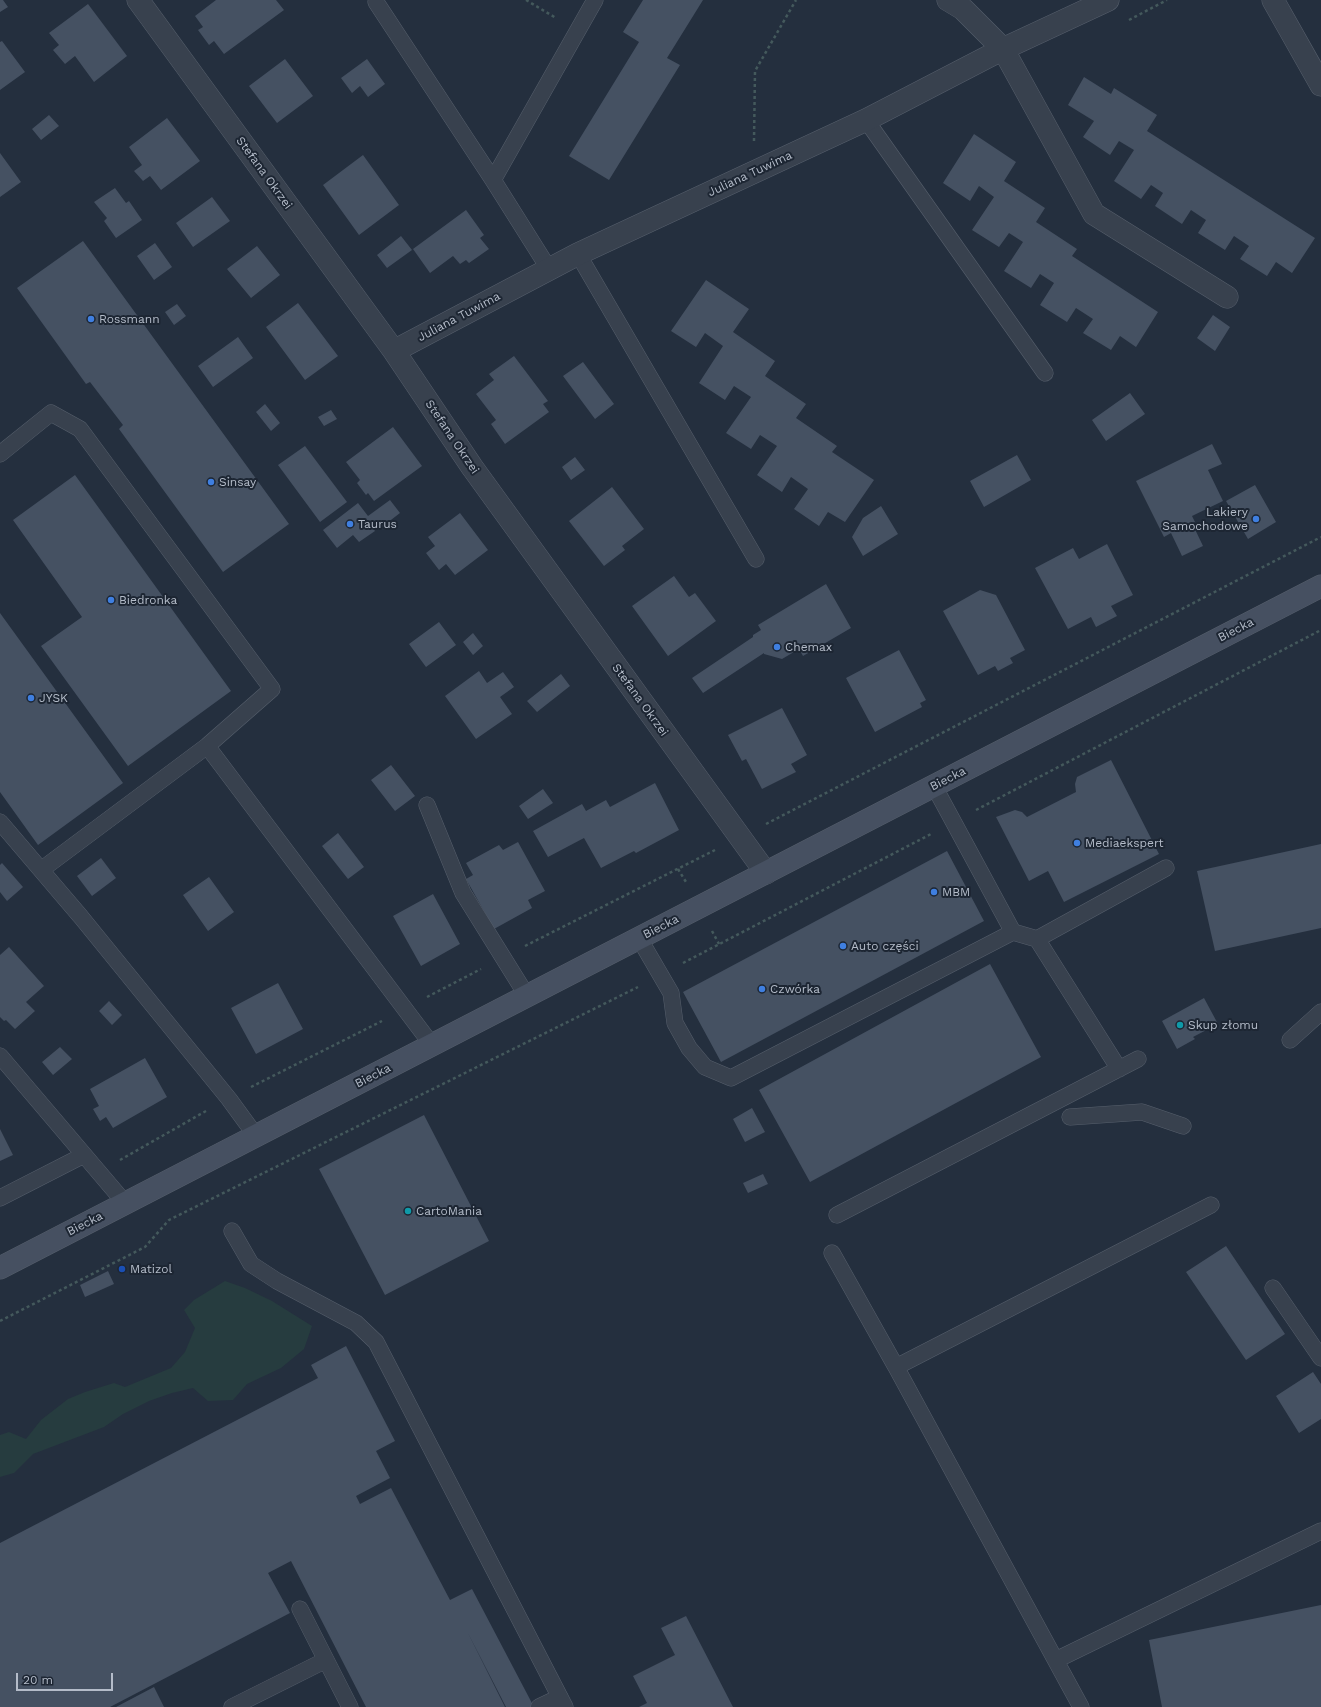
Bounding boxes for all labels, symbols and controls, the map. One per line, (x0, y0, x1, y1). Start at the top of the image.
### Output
street label: Stefana Okrzei (233, 134, 295, 212)
street label: Juliana Tuwima (706, 148, 794, 200)
street label: Juliana Tuwima (415, 289, 503, 345)
place label: Rossmann (99, 312, 160, 326)
marker: Rossmann (86, 314, 96, 324)
street label: Stefana Okrzei (422, 397, 482, 477)
place label: Sinsay (219, 475, 256, 489)
marker: Sinsay (206, 477, 216, 487)
place label: Lakiery Samochodowe (1162, 505, 1248, 533)
marker: Lakiery Samochodowe (1251, 514, 1261, 524)
place label: Taurus (358, 517, 397, 531)
marker: Taurus (345, 519, 355, 529)
place label: Biedronka (119, 593, 177, 607)
marker: Biedronka (106, 595, 116, 605)
street label: Biecka (1216, 615, 1256, 645)
place label: Chemax (785, 640, 832, 654)
marker: Chemax (772, 642, 782, 652)
street label: Stefana Okrzei (609, 661, 671, 739)
place label: JYSK (39, 691, 68, 705)
marker: JYSK (26, 693, 36, 703)
street label: Biecka (928, 764, 968, 794)
place label: Mediaekspert (1085, 836, 1164, 850)
marker: Mediaekspert (1072, 838, 1082, 848)
place label: MBM (942, 885, 970, 899)
marker: MBM (929, 887, 939, 897)
street label: Biecka (641, 912, 681, 942)
place label: Auto części (851, 939, 919, 953)
marker: Auto części (838, 941, 848, 951)
place label: Czwórka (770, 982, 820, 996)
marker: Czwórka (757, 984, 767, 994)
place label: Skup złomu (1188, 1018, 1258, 1032)
marker: Skup złomu (1175, 1020, 1185, 1030)
street label: Biecka (353, 1061, 393, 1091)
place label: CartoMania (416, 1204, 482, 1218)
marker: CartoMania (403, 1206, 413, 1216)
street label: Biecka (65, 1209, 105, 1239)
place label: Matizol (130, 1262, 172, 1276)
marker: Matizol (117, 1264, 127, 1274)
scale bar (18, 1665, 115, 1691)
text: 20 m (23, 1673, 53, 1687)

